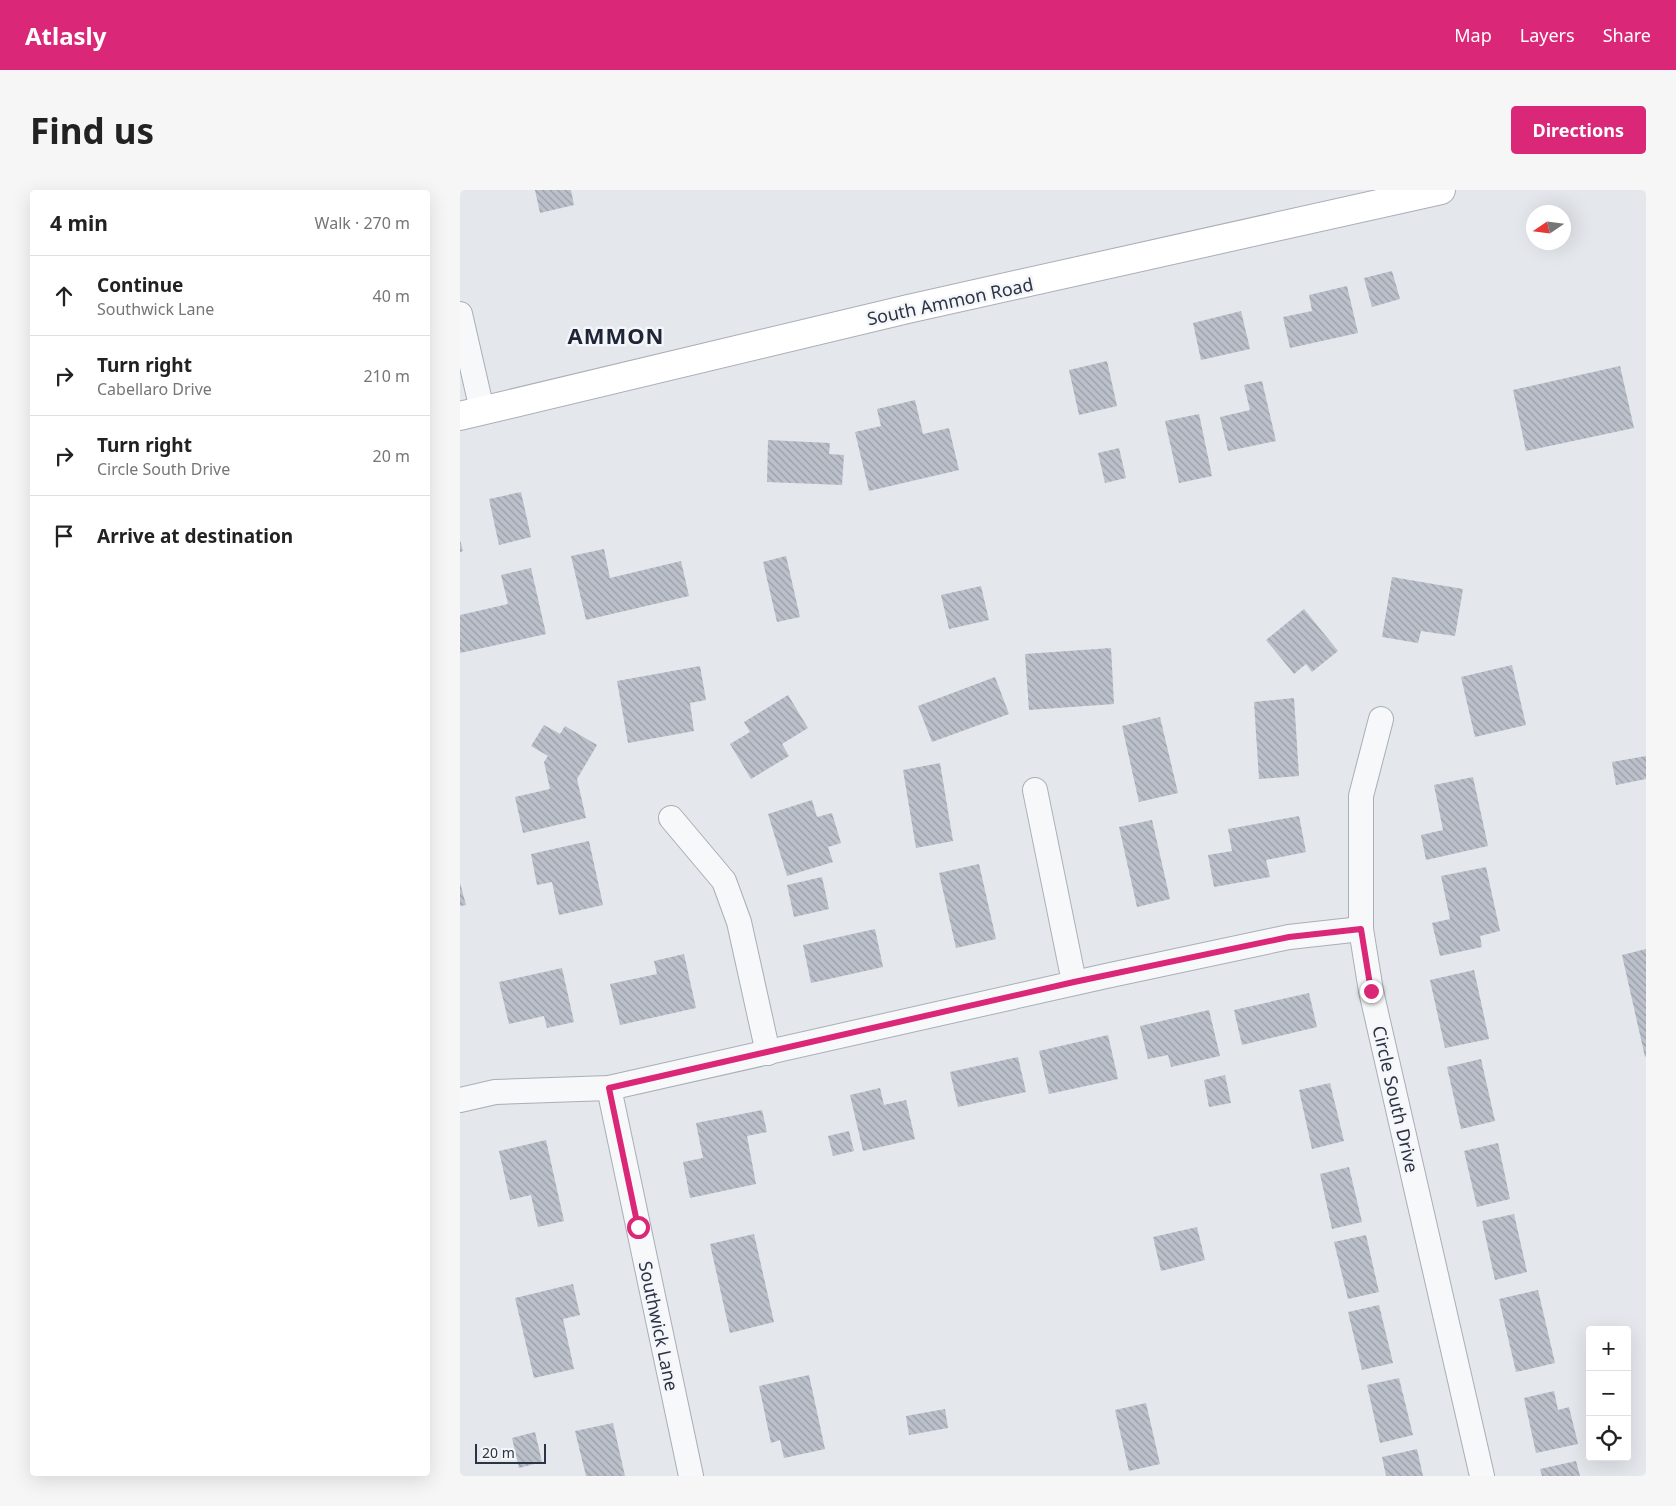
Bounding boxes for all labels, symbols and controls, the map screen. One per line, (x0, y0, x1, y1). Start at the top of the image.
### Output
text: Atlasly (25, 19, 106, 52)
text: Map (1454, 23, 1492, 47)
text: Layers (1520, 23, 1575, 47)
text: Share (1603, 23, 1651, 47)
button: Directions (1511, 106, 1646, 154)
text: Find us (30, 107, 154, 154)
north arrow (1526, 205, 1571, 250)
text: 4 min (50, 209, 108, 237)
text: Walk · 270 m (315, 212, 410, 234)
text: Continue (97, 272, 183, 298)
street label: South Ammon Road (865, 272, 1035, 330)
icon: ahead (50, 282, 78, 310)
text: 40 m (373, 285, 410, 307)
text: Southwick Lane (97, 298, 214, 320)
district label: AMMON (567, 320, 665, 350)
text: Turn right (97, 352, 192, 378)
icon: right (50, 362, 78, 390)
text: 210 m (363, 365, 410, 387)
text: Cabellaro Drive (97, 378, 212, 400)
text: Turn right (97, 432, 192, 458)
icon: right (50, 442, 78, 470)
text: 20 m (373, 445, 410, 467)
text: Circle South Drive (97, 458, 230, 480)
icon: arrive (50, 522, 78, 550)
text: Arrive at destination (97, 523, 293, 549)
route end (1360, 980, 1383, 1003)
street label: Circle South Drive (1367, 1023, 1425, 1175)
route start (627, 1216, 650, 1239)
street label: Southwick Lane (634, 1259, 684, 1393)
map controls (1586, 1326, 1631, 1461)
button: + (1586, 1326, 1631, 1371)
button: − (1586, 1371, 1631, 1416)
button: locate (1586, 1416, 1631, 1461)
scale bar (475, 1441, 546, 1464)
text: 20 m (482, 1443, 515, 1462)

